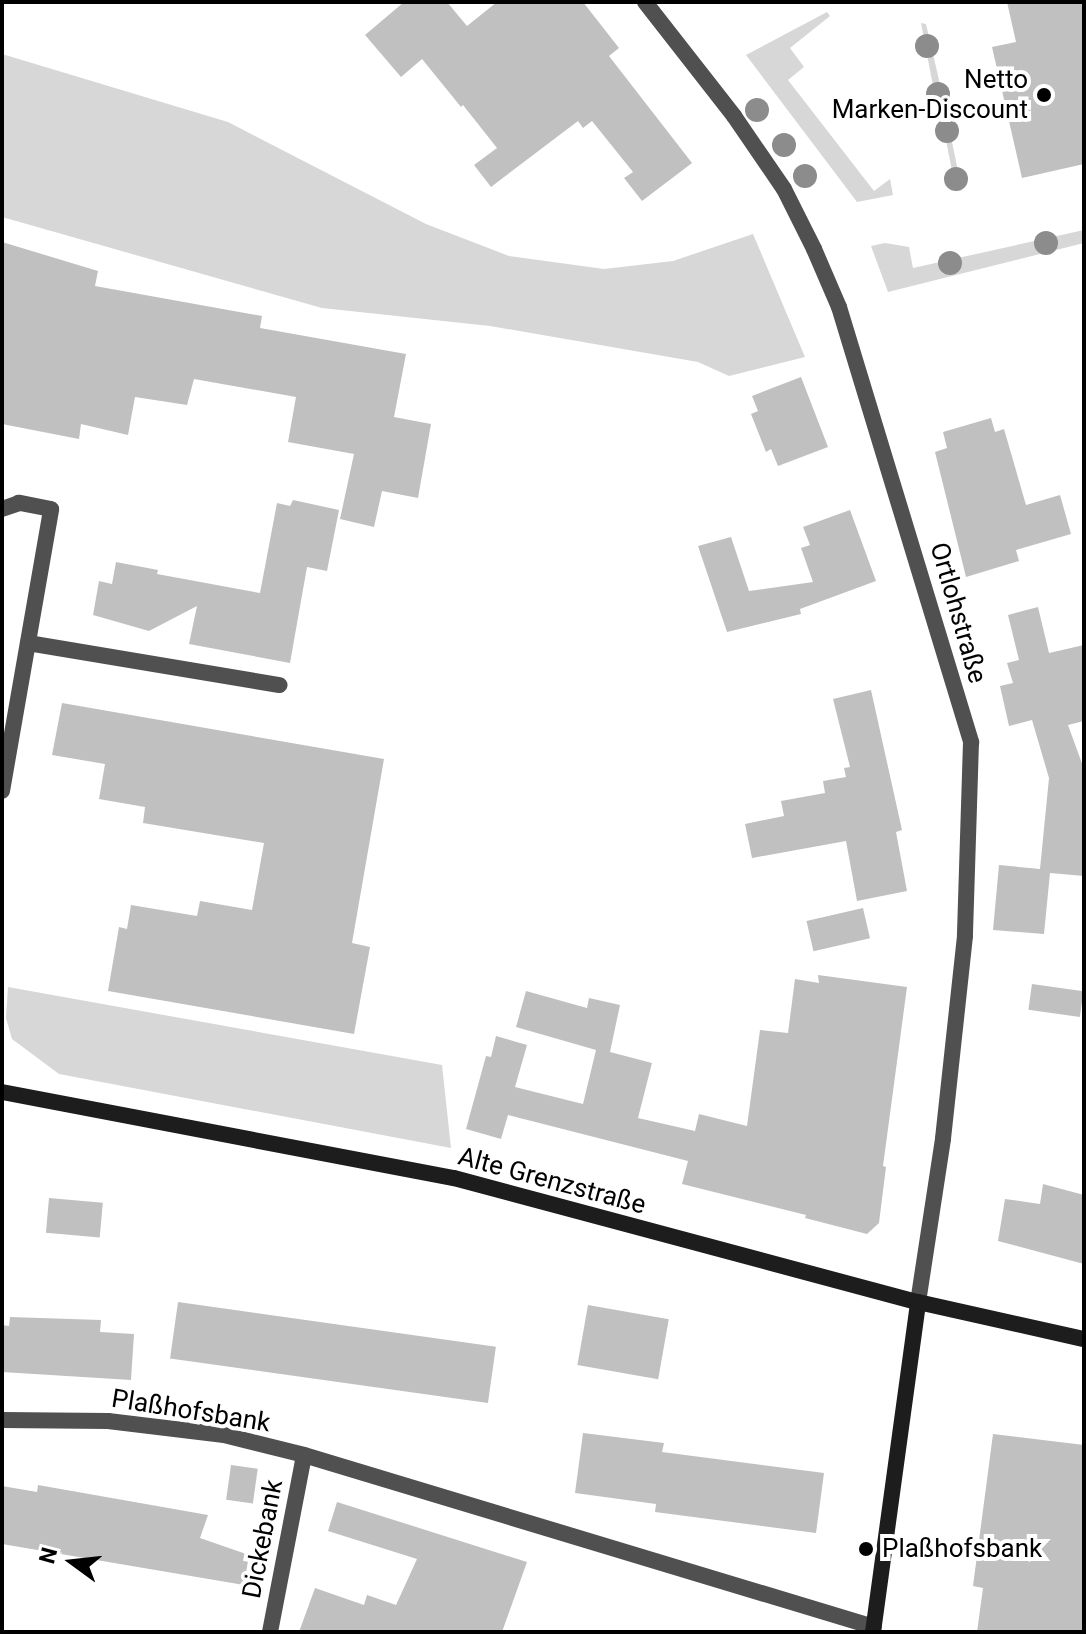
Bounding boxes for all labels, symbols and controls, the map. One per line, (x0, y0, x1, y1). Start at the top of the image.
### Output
place label: Netto Marken-Discount (832, 64, 1028, 126)
marker: Netto Marken-Discount (1035, 86, 1053, 104)
street label: Ortlohstraße (923, 539, 993, 687)
street label: Alte Grenzstraße (455, 1141, 649, 1221)
street label: Plaßhofsbank (109, 1383, 273, 1439)
street label: Dickebank (236, 1477, 290, 1601)
north arrow (32, 1522, 112, 1602)
place label: Plaßhofsbank (882, 1533, 1042, 1565)
marker: Plaßhofsbank (857, 1540, 875, 1558)
text: N (34, 1545, 62, 1566)

